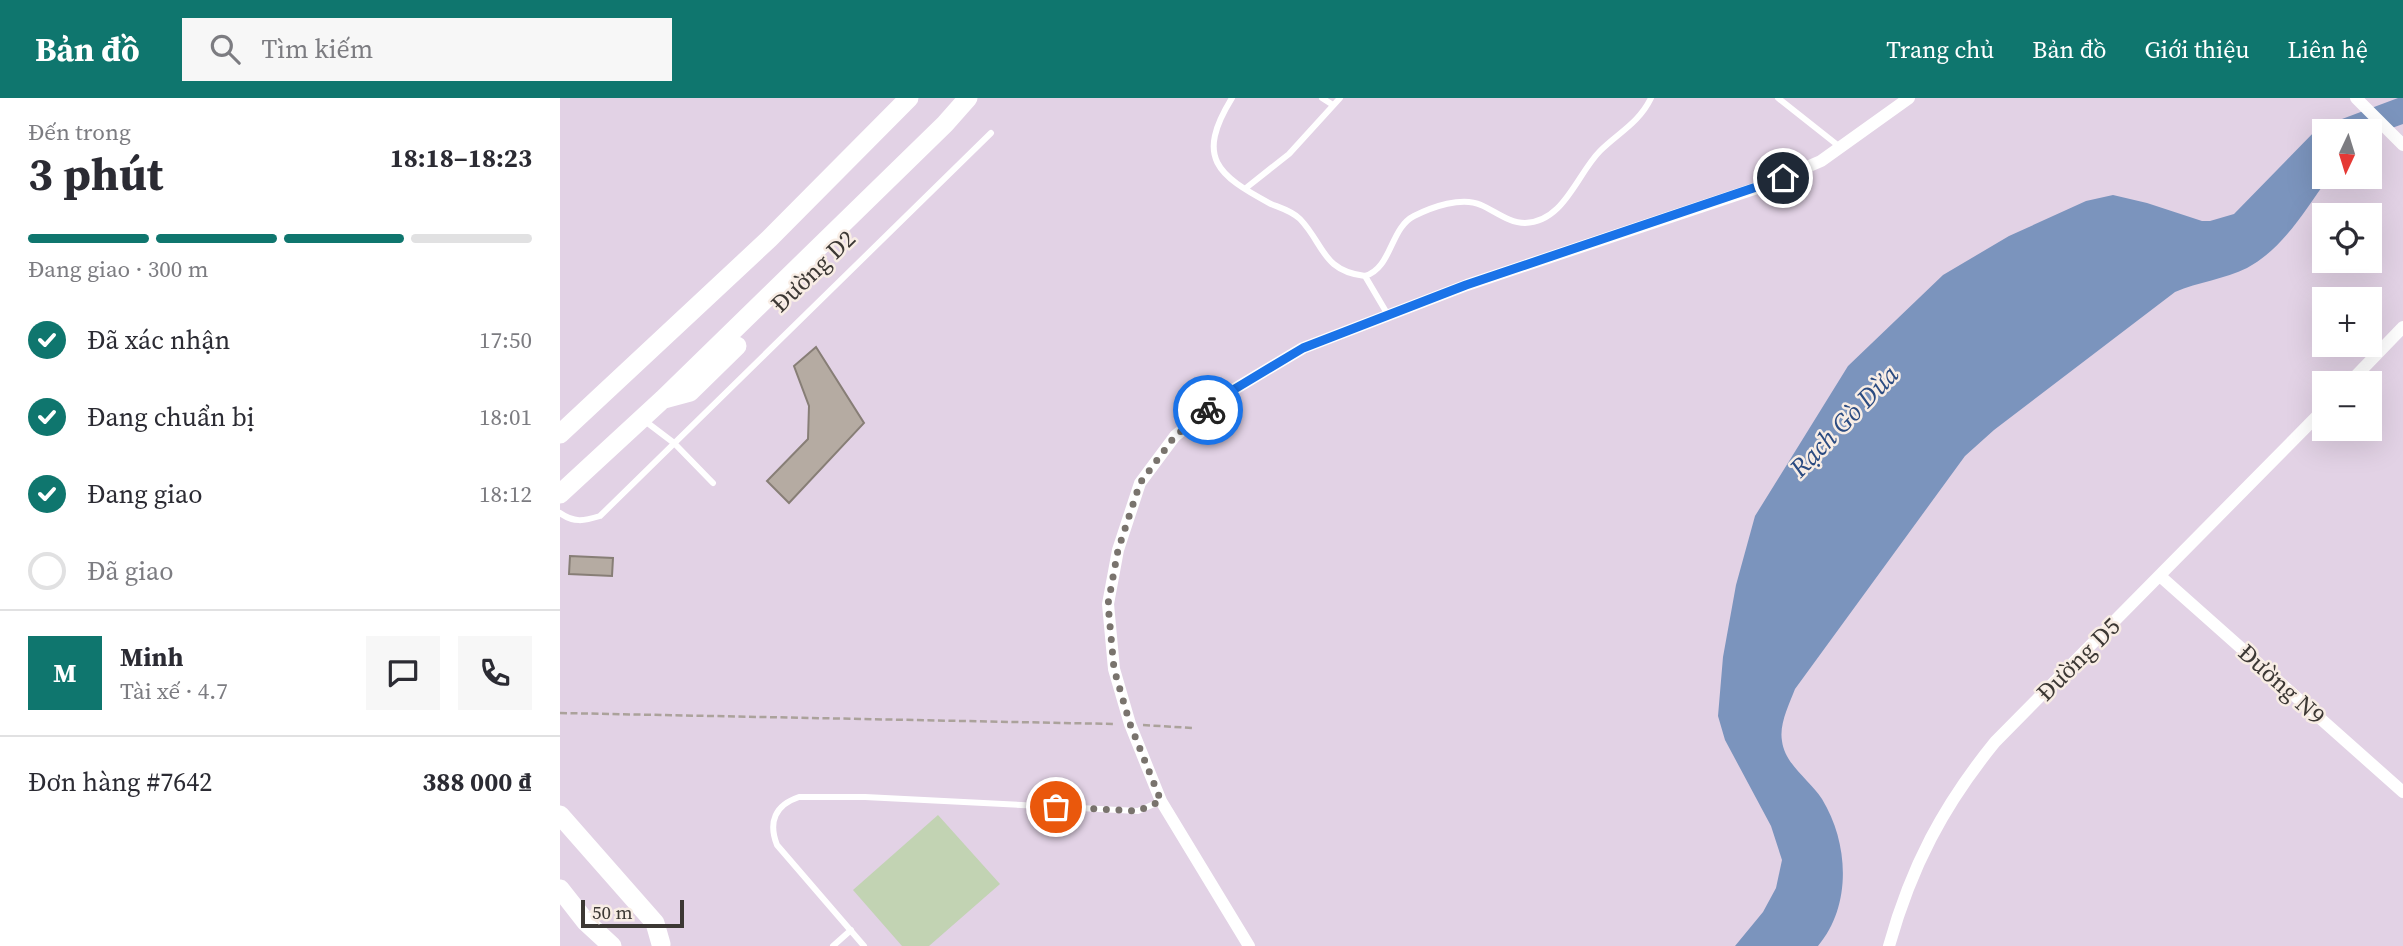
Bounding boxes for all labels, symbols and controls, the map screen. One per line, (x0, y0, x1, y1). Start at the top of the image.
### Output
search box (182, 18, 672, 81)
text: Bản đồ (35, 27, 140, 72)
icon: search (206, 30, 244, 68)
text: Tìm kiếm (262, 31, 373, 67)
text: Trang chủ (1886, 33, 1994, 66)
text: Bản đồ (2032, 33, 2106, 66)
text: Giới thiệu (2144, 33, 2250, 66)
text: Liên hệ (2288, 33, 2368, 66)
text: Đến trong (28, 116, 131, 148)
north arrow (2312, 119, 2382, 189)
map controls (2312, 119, 2382, 441)
text: 18:18–18:23 (390, 140, 532, 176)
text: 3 phút (28, 142, 163, 205)
pin (1753, 148, 1813, 208)
icon: home (1764, 159, 1802, 197)
button: locate (2312, 203, 2382, 273)
street label: Đường D2 (763, 222, 863, 320)
text: Đang giao · 300 m (28, 253, 208, 285)
button: + (2312, 287, 2382, 357)
icon: check (28, 321, 66, 359)
text: Đã xác nhận (87, 322, 230, 358)
text: 17:50 (479, 324, 532, 356)
water label: Rạch Gò Dừa (1781, 357, 1907, 486)
button: − (2312, 371, 2382, 441)
courier (1173, 375, 1243, 445)
icon: bike (1189, 391, 1227, 429)
icon: check (28, 398, 66, 436)
text: Đang chuẩn bị (87, 399, 255, 435)
text: 18:01 (479, 401, 532, 433)
icon: check (28, 475, 66, 513)
text: Đang giao (87, 476, 203, 512)
text: 18:12 (479, 478, 532, 510)
text: Đã giao (87, 553, 173, 589)
street label: Đường D5 (2029, 610, 2127, 708)
button: chat (366, 636, 440, 710)
button: phone (458, 636, 532, 710)
street label: Đường N9 (2231, 636, 2333, 732)
text: Minh (120, 639, 184, 675)
text: M (53, 655, 77, 691)
text: Tài xế · 4.7 (120, 675, 228, 707)
text: Đơn hàng #7642 (28, 764, 212, 800)
text: 388 000 ₫ (422, 764, 532, 800)
pin (1026, 777, 1086, 837)
icon: bag (1037, 788, 1075, 826)
scale bar (581, 897, 684, 929)
text: 50 m (592, 899, 633, 925)

